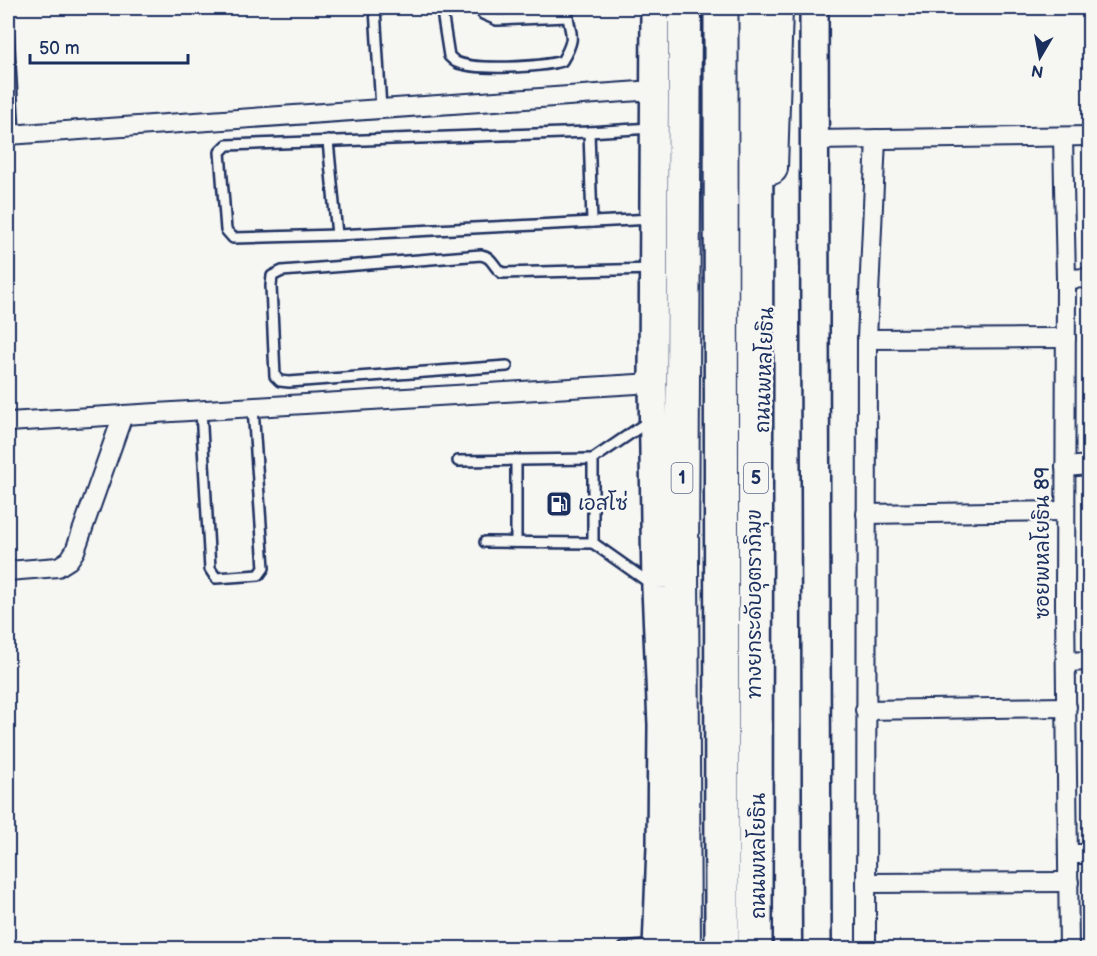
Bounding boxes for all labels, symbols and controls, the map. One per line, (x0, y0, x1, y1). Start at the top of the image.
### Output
scale bar (30, 27, 188, 65)
north arrow (1010, 27, 1070, 87)
text: 50 m (39, 38, 80, 59)
text: N (1030, 60, 1045, 81)
street label: ถนนพหลโยธิน (749, 306, 779, 433)
road number: 1 (672, 463, 692, 493)
road number: 5 (744, 463, 768, 493)
street label: ซอยพหลโยธิน 89 (1029, 467, 1055, 619)
fuel station icon: เอสโซ่ (544, 489, 574, 519)
place label: เอสโซ่ (578, 490, 628, 516)
street label: ทางยกระดับอุตราภิมุข (742, 509, 770, 699)
street label: ถนนพหลโยธิน (745, 793, 771, 919)

